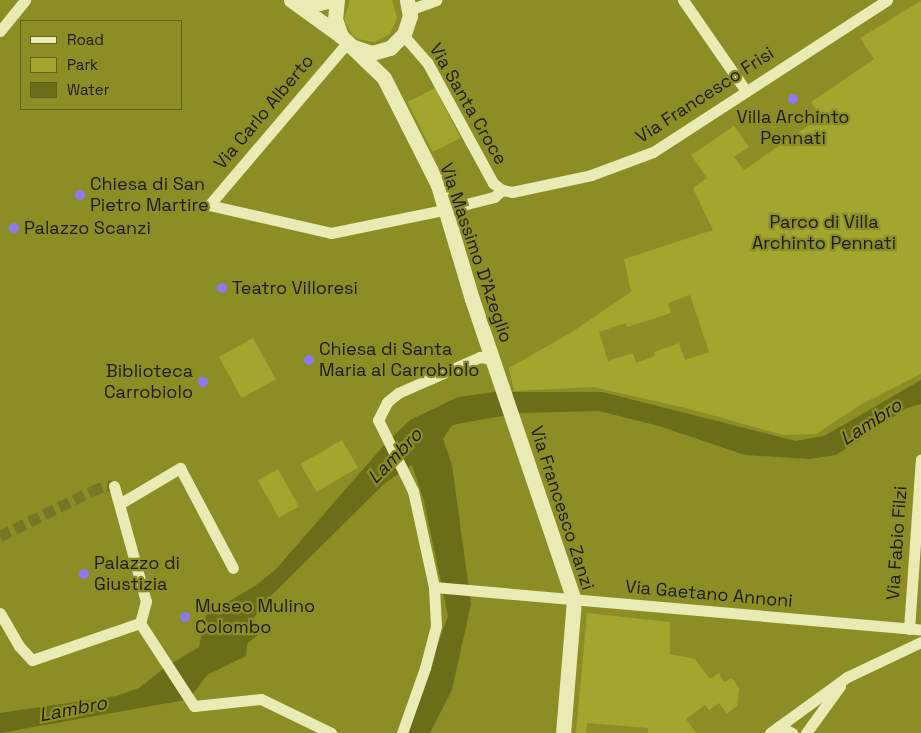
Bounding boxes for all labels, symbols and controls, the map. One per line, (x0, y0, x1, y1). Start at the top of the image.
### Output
legend (20, 20, 182, 110)
text: Road (67, 30, 104, 49)
street label: Via Santa Croce (425, 40, 511, 168)
street label: Via Francesco Frisi (632, 42, 778, 148)
street label: Via Carlo Alberto (210, 50, 318, 174)
text: Park (67, 55, 98, 74)
text: Water (67, 80, 109, 99)
marker: Villa Archinto Pennati (787, 93, 799, 105)
place label: Villa Archinto Pennati (736, 107, 850, 150)
street label: Via Massimo D'Azeglio (435, 160, 517, 346)
place label: Chiesa di San Pietro Martire (90, 174, 209, 216)
marker: Chiesa di San Pietro Martire (74, 189, 86, 201)
park label: Parco di Villa Archinto Pennati (752, 212, 896, 254)
place label: Palazzo Scanzi (24, 217, 151, 239)
marker: Palazzo Scanzi (8, 222, 20, 234)
place label: Teatro Villoresi (232, 277, 358, 299)
marker: Teatro Villoresi (216, 282, 228, 294)
place label: Chiesa di Santa Maria al Carrobiolo (319, 339, 479, 382)
marker: Chiesa di Santa Maria al Carrobiolo (303, 354, 315, 366)
place label: Biblioteca Carrobiolo (104, 361, 193, 404)
marker: Biblioteca Carrobiolo (197, 376, 209, 388)
water label: Lambro (836, 394, 906, 450)
water label: Lambro (363, 423, 427, 489)
street label: Via Francesco Zanzi (525, 423, 599, 593)
street label: Via Fabio Filzi (882, 485, 912, 601)
place label: Palazzo di Giustizia (94, 553, 180, 596)
marker: Palazzo di Giustizia (78, 568, 90, 580)
street label: Via Gaetano Annoni (624, 576, 794, 612)
place label: Museo Mulino Colombo (195, 596, 315, 638)
marker: Museo Mulino Colombo (179, 611, 191, 623)
water label: Lambro (37, 691, 109, 727)

